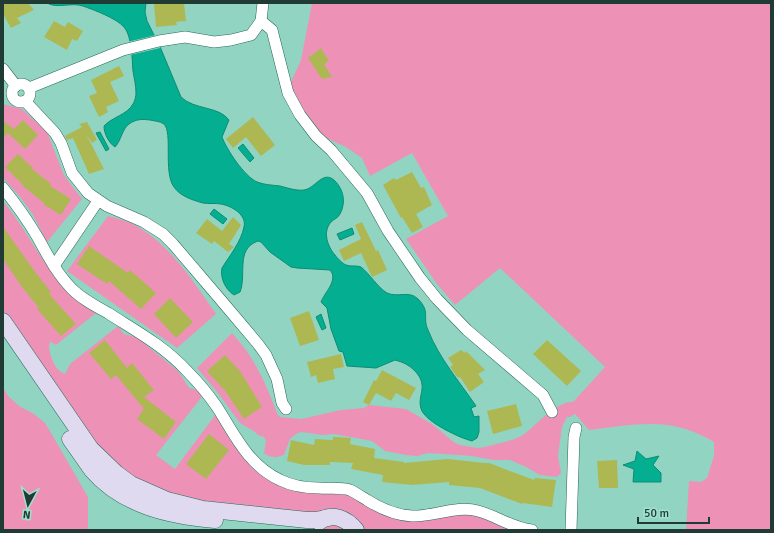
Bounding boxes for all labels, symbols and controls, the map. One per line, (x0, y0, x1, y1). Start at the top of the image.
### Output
north arrow (8, 485, 48, 525)
scale bar (638, 499, 709, 525)
text: 50 m (644, 506, 669, 521)
text: N (22, 508, 31, 521)

